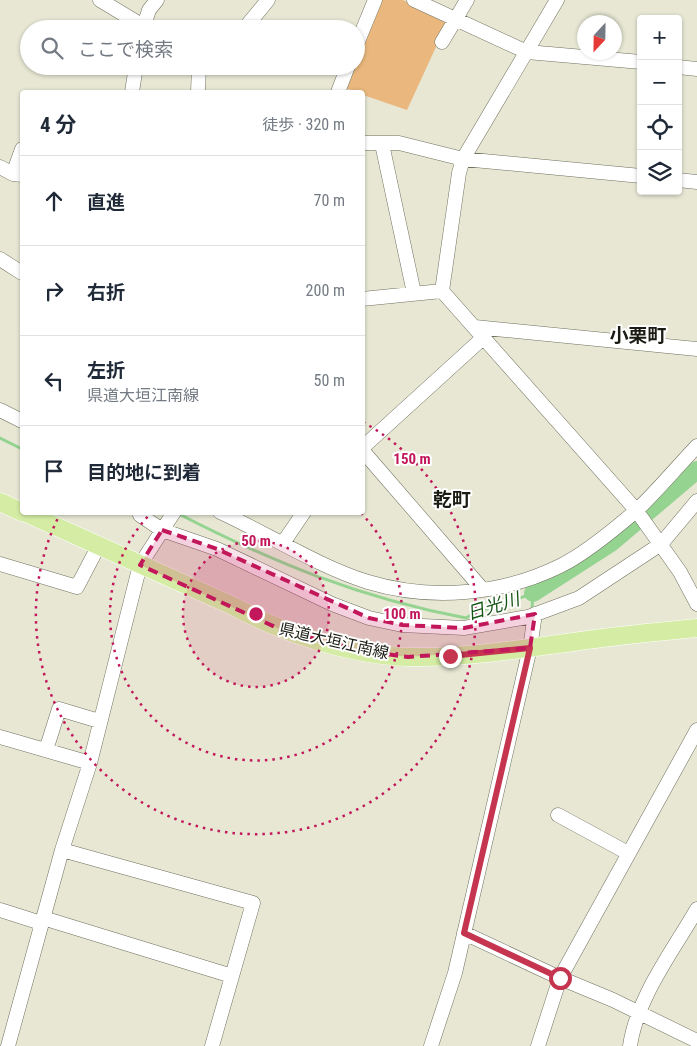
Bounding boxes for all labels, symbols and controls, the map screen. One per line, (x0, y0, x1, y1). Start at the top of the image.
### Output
north arrow (577, 15, 622, 60)
map controls (637, 15, 682, 195)
button: + (637, 15, 682, 60)
search box (20, 20, 365, 75)
icon: search (38, 34, 66, 62)
text: ここで検索 (78, 38, 173, 61)
button: − (637, 60, 682, 105)
button: locate (637, 105, 682, 150)
text: 4 分 (40, 113, 76, 137)
text: 徒歩 · 320 m (262, 115, 345, 134)
button: layers (637, 150, 682, 195)
icon: ahead (40, 187, 68, 215)
text: 直進 (87, 191, 125, 214)
text: 70 m (313, 191, 345, 210)
icon: right (40, 277, 68, 305)
text: 右折 (87, 281, 125, 304)
text: 200 m (306, 281, 345, 300)
district label: 小栗町 (609, 324, 667, 347)
text: 左折 (87, 359, 125, 382)
icon: left (40, 367, 68, 395)
text: 50 m (313, 371, 345, 390)
text: 県道大垣江南線 (87, 386, 199, 405)
text: 150 m (393, 450, 431, 468)
icon: arrive (40, 457, 68, 485)
text: 目的地に到着 (87, 461, 201, 484)
district label: 乾町 (433, 488, 471, 511)
text: 50 m (241, 532, 271, 550)
water label: 日光川 (464, 587, 524, 624)
centre of rings (247, 605, 265, 623)
text: 100 m (383, 605, 421, 623)
street label: 県道大垣江南線 (277, 619, 391, 663)
route end (439, 645, 462, 668)
route start (549, 967, 572, 990)

